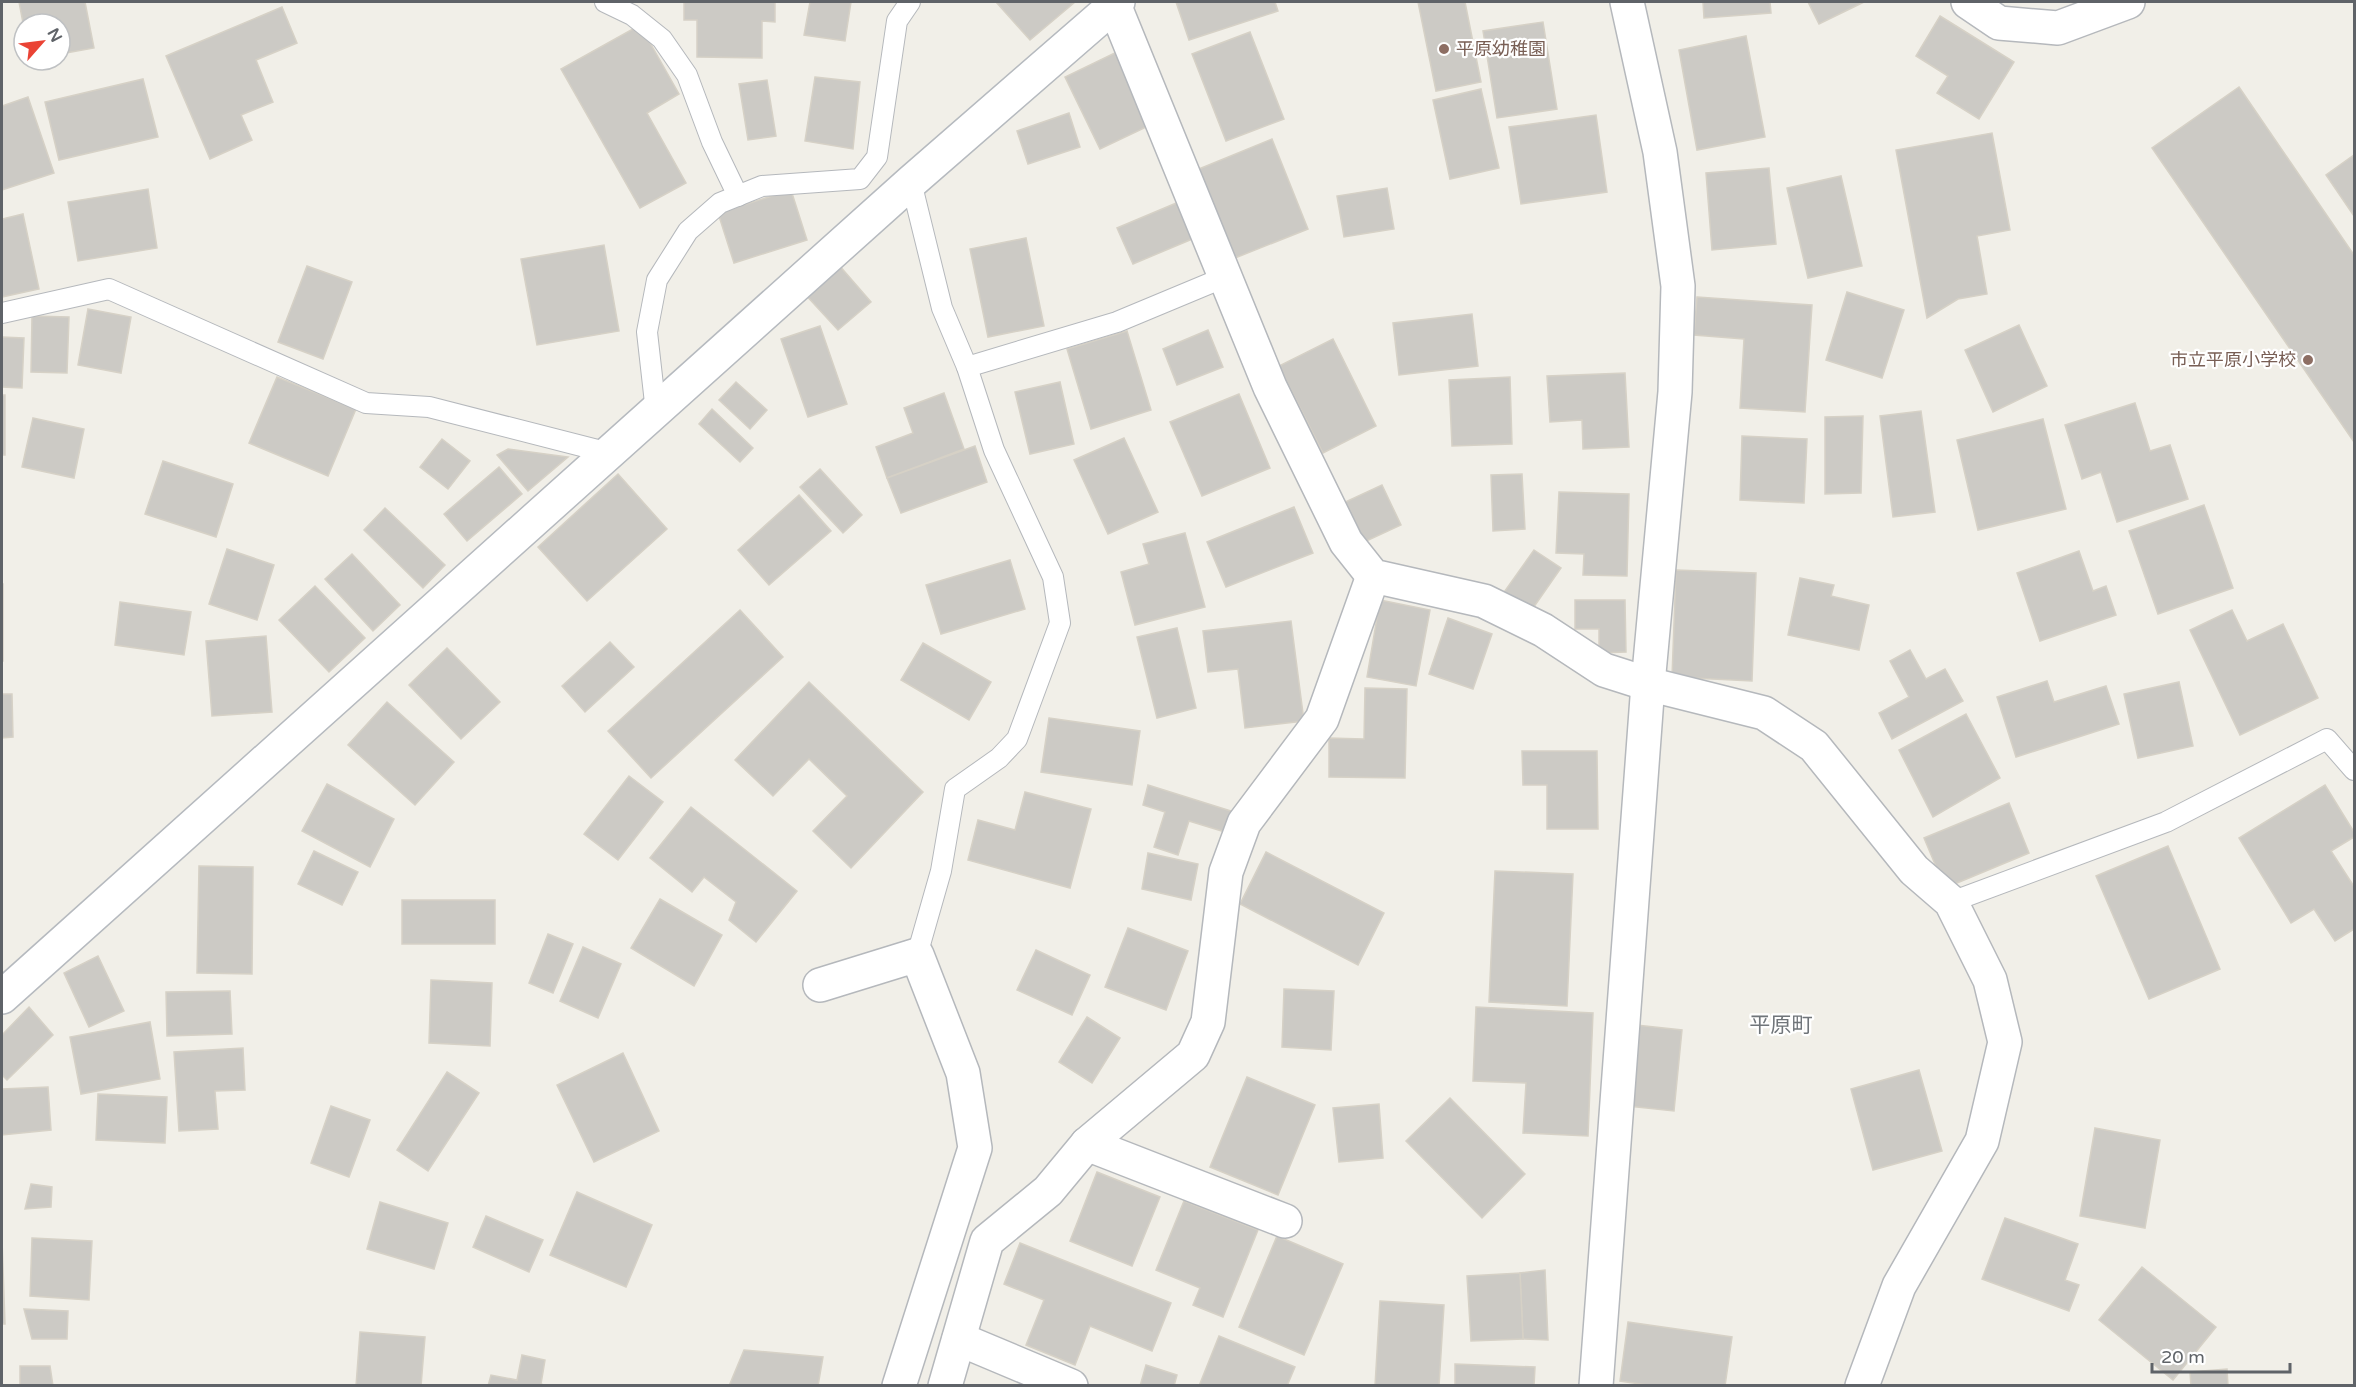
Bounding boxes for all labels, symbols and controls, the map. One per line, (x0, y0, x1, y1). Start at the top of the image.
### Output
north arrow (12, 12, 72, 72)
text: N (43, 25, 66, 46)
place label: 平原幼稚園 (1456, 38, 1546, 60)
marker: 平原幼稚園 (1437, 42, 1451, 56)
place label: 市立平原小学校 (2170, 349, 2296, 371)
marker: 市立平原小学校 (2301, 353, 2315, 367)
district label: 平原町 (1750, 1013, 1813, 1038)
scale bar (2152, 1336, 2290, 1374)
text: 20 m (2161, 1346, 2205, 1368)

